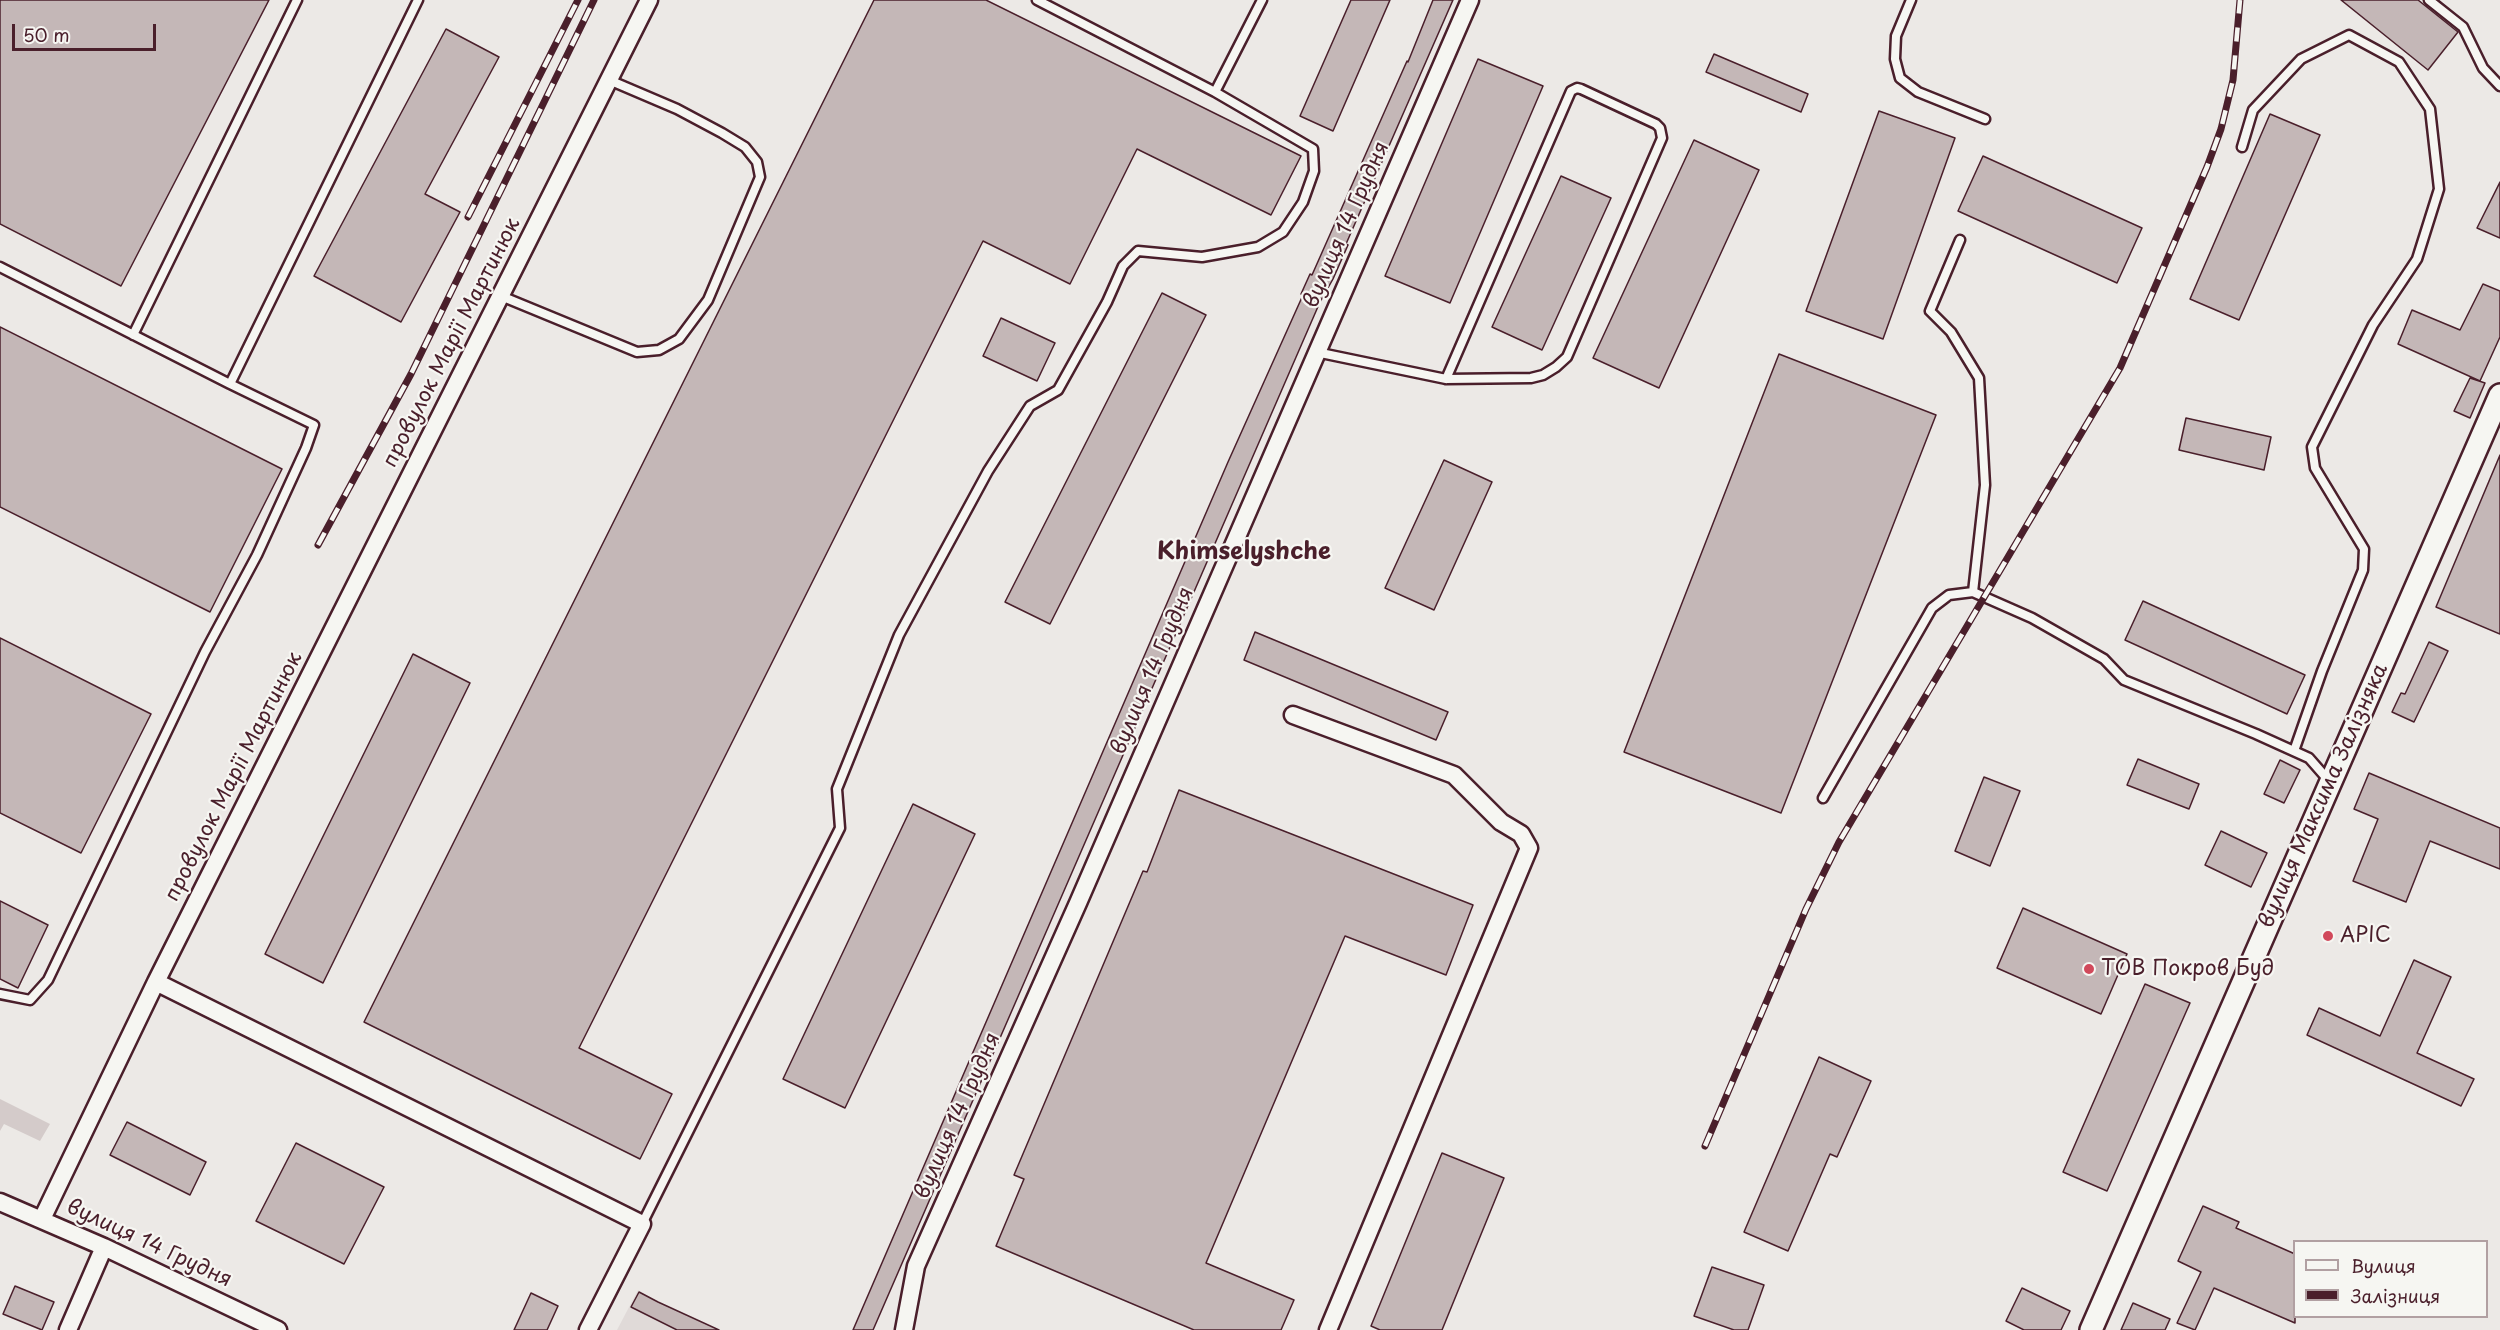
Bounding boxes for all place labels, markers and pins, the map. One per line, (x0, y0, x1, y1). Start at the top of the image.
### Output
place label: АРІС (2340, 923, 2391, 949)
marker: АРІС (2321, 929, 2335, 943)
place label: ТОВ Покров Буд (2101, 956, 2274, 982)
marker: ТОВ Покров Буд (2082, 962, 2096, 976)

